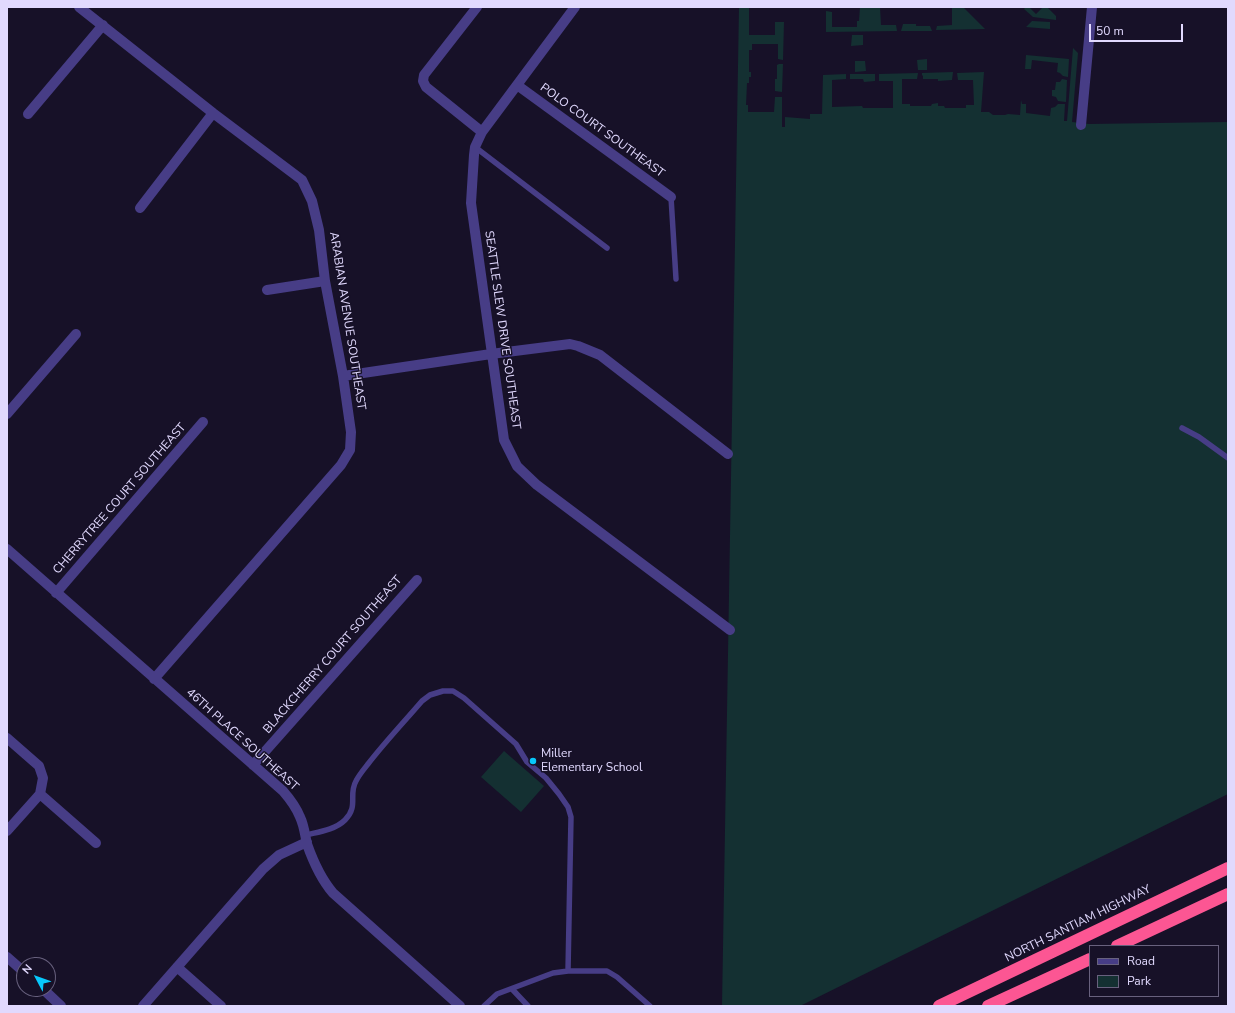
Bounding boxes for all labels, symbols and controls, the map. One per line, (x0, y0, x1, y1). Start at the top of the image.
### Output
scale bar (1091, 16, 1185, 42)
text: 50 m (1096, 23, 1124, 39)
street label: POLO COURT SOUTHEAST (537, 81, 667, 181)
street label: SEATTLE SLEW DRIVE SOUTHEAST (481, 230, 523, 430)
street label: ARABIAN AVENUE SOUTHEAST (326, 231, 368, 411)
street label: CHERRYTREE COURT SOUTHEAST (50, 421, 190, 577)
street label: BLACKCHERRY COURT SOUTHEAST (261, 573, 405, 737)
street label: 46TH PLACE SOUTHEAST (183, 686, 301, 794)
place label: Miller Elementary School (541, 747, 642, 775)
marker: Miller Elementary School (528, 756, 538, 766)
street label: NORTH SANTIAM HIGHWAY (1003, 882, 1153, 966)
legend (1089, 945, 1219, 997)
text: Road (1127, 953, 1155, 969)
north arrow (16, 957, 56, 997)
text: N (19, 961, 36, 977)
text: Park (1127, 973, 1151, 989)

